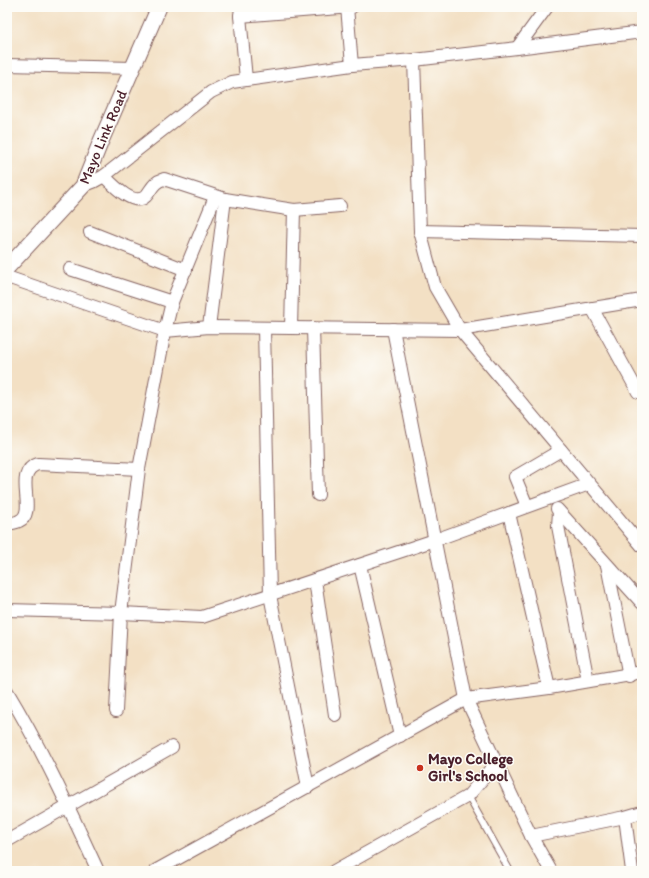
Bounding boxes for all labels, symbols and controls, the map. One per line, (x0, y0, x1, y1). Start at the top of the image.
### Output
street label: Mayo Link Road (75, 87, 131, 187)
place label: Mayo College Girl's School (428, 750, 513, 785)
marker: Mayo College Girl's School (415, 763, 425, 773)

